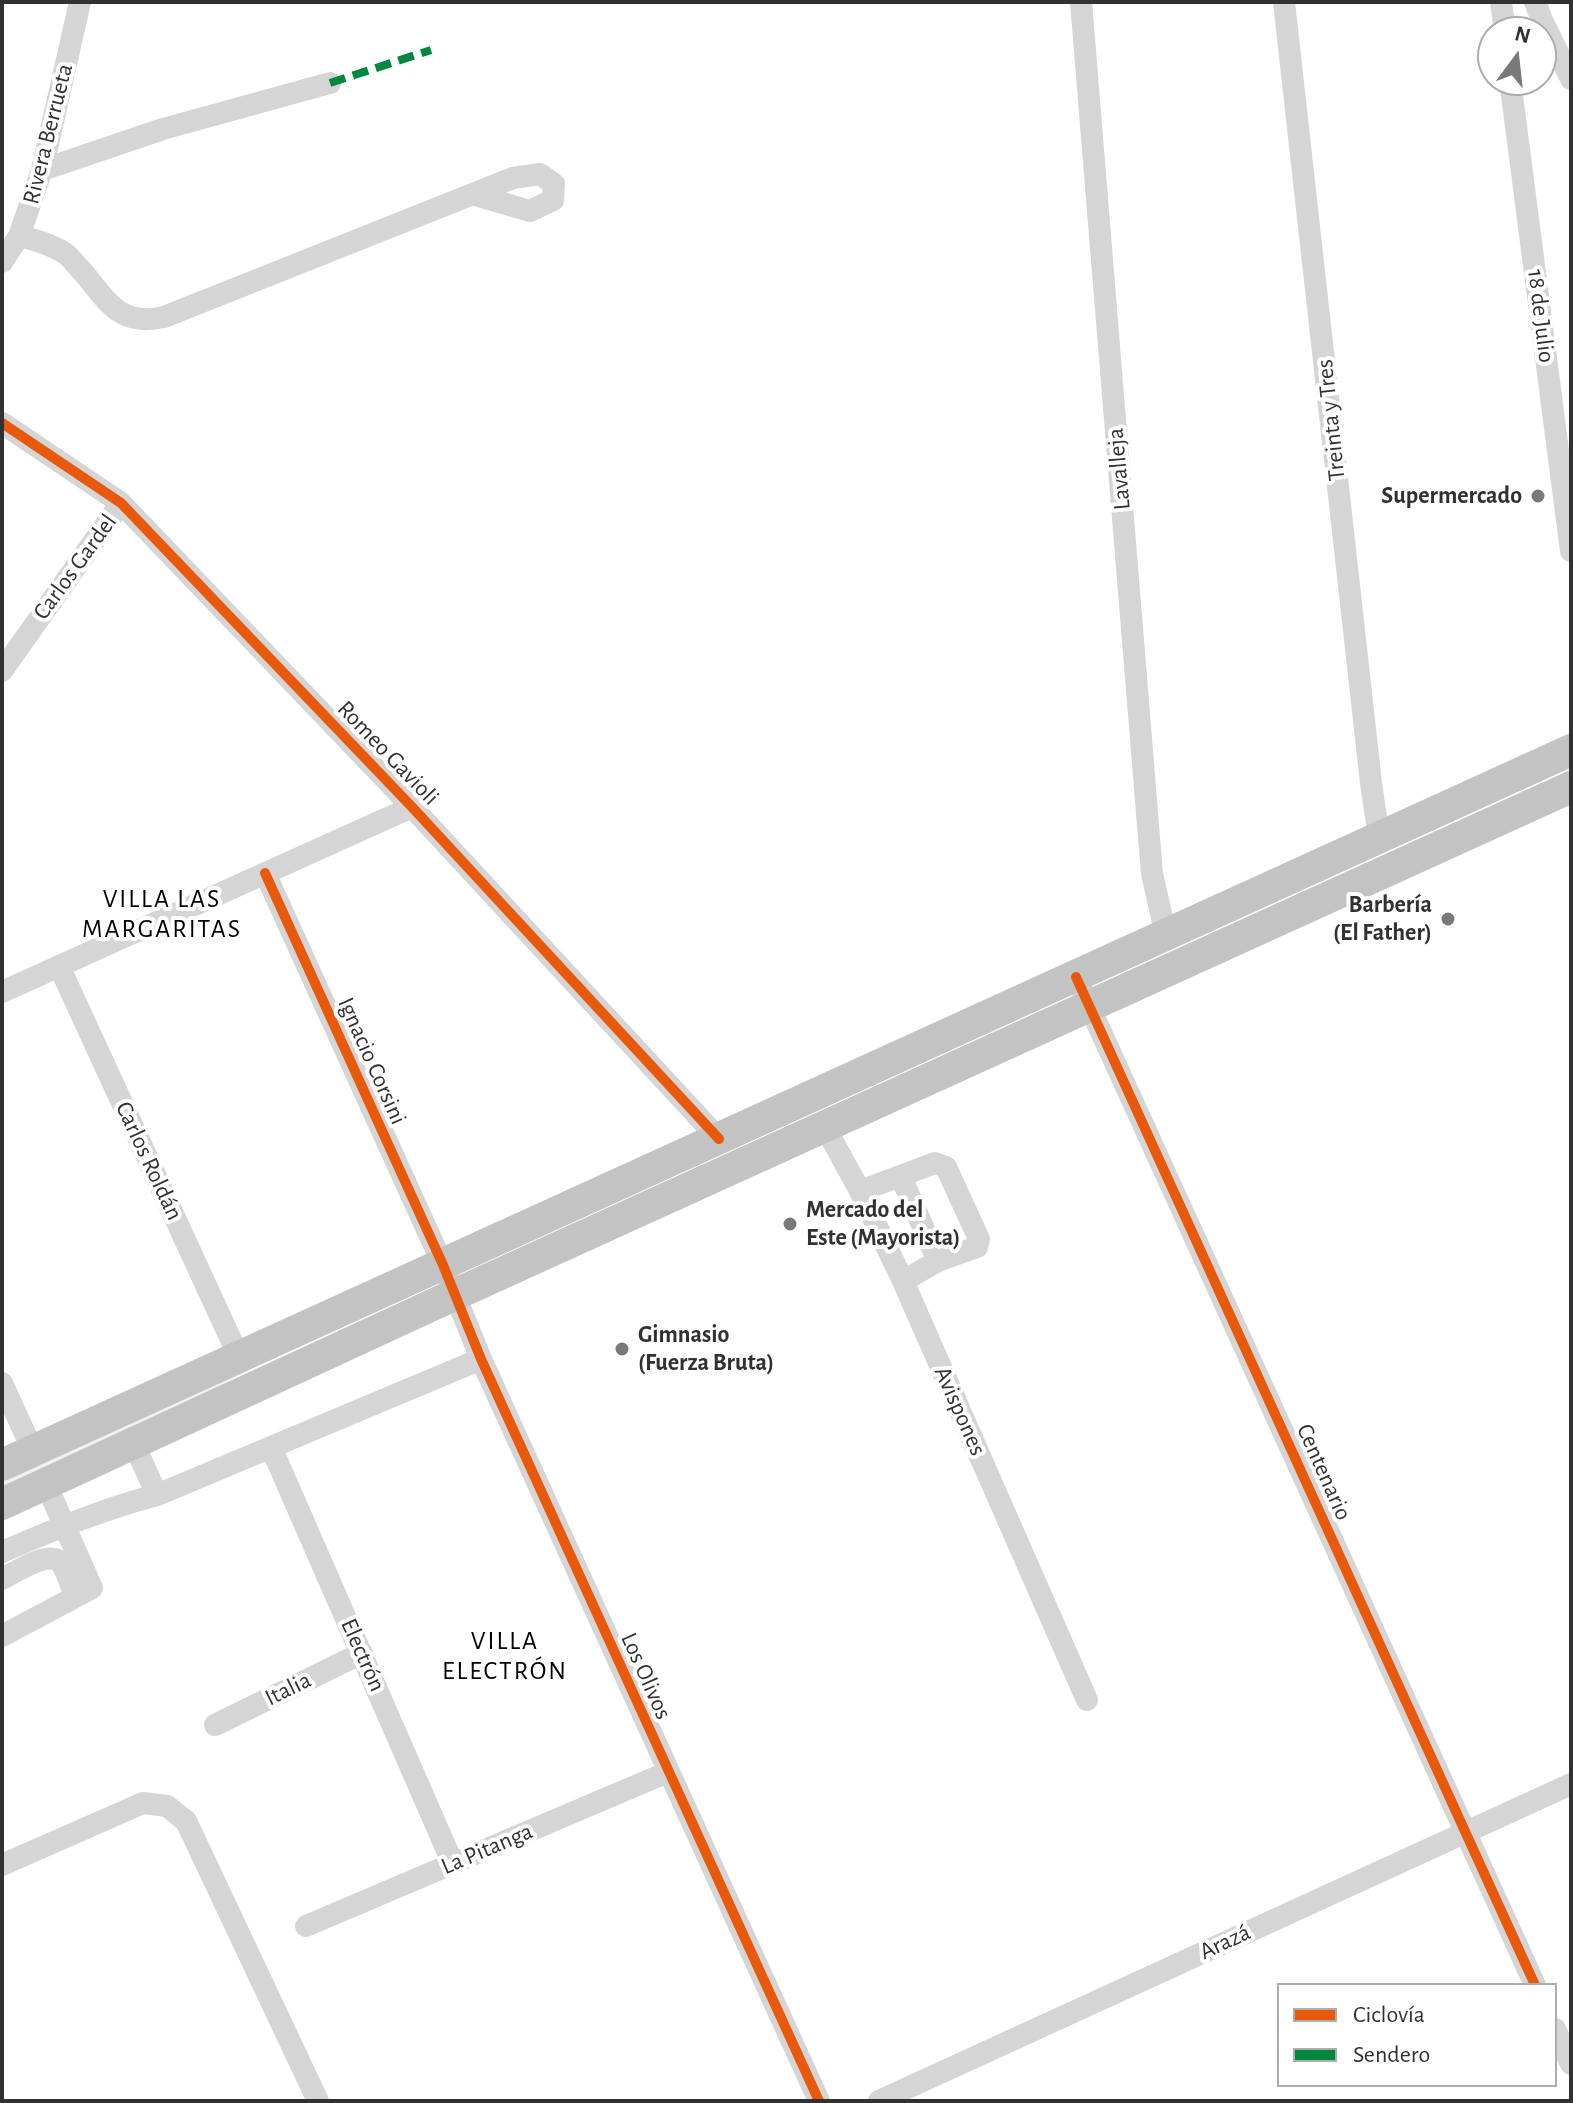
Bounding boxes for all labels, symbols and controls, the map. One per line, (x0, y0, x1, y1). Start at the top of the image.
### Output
north arrow (1477, 16, 1557, 96)
text: N (1512, 22, 1533, 47)
street label: Rivera Berrueta (17, 61, 79, 207)
street label: 18 de Julio (1521, 268, 1561, 364)
street label: Treinta y Tres (1310, 358, 1352, 482)
street label: Lavalleja (1101, 427, 1137, 511)
place label: Supermercado (1381, 482, 1522, 510)
marker: Supermercado (1529, 487, 1547, 505)
street label: Carlos Gardel (27, 508, 123, 626)
street label: Romeo Gavioli (331, 695, 445, 811)
district label: VILLA LAS MARGARITAS (82, 883, 242, 944)
place label: Barbería (El Father) (1333, 891, 1432, 947)
marker: Barbería (El Father) (1439, 910, 1457, 928)
street label: Ignacio Corsini (331, 993, 413, 1129)
street label: Carlos Roldán (109, 1097, 189, 1225)
place label: Mercado del Este (Mayorista) (806, 1196, 961, 1252)
marker: Mercado del Este (Mayorista) (781, 1215, 799, 1233)
place label: Gimnasio (Fuerza Bruta) (638, 1321, 774, 1377)
marker: Gimnasio (Fuerza Bruta) (613, 1340, 631, 1358)
street label: Avispones (928, 1362, 992, 1460)
street label: Centenario (1290, 1419, 1358, 1525)
street label: Electrón (334, 1614, 392, 1696)
district label: VILLA ELECTRÓN (442, 1625, 568, 1686)
street label: Los Olivos (614, 1628, 678, 1724)
street label: Italia (260, 1666, 316, 1712)
street label: La Pitanga (437, 1817, 537, 1881)
street label: Arazá (1195, 1918, 1255, 1966)
legend (1277, 1983, 1557, 2087)
text: Ciclovía (1353, 2003, 1425, 2027)
text: Sendero (1353, 2043, 1430, 2067)

